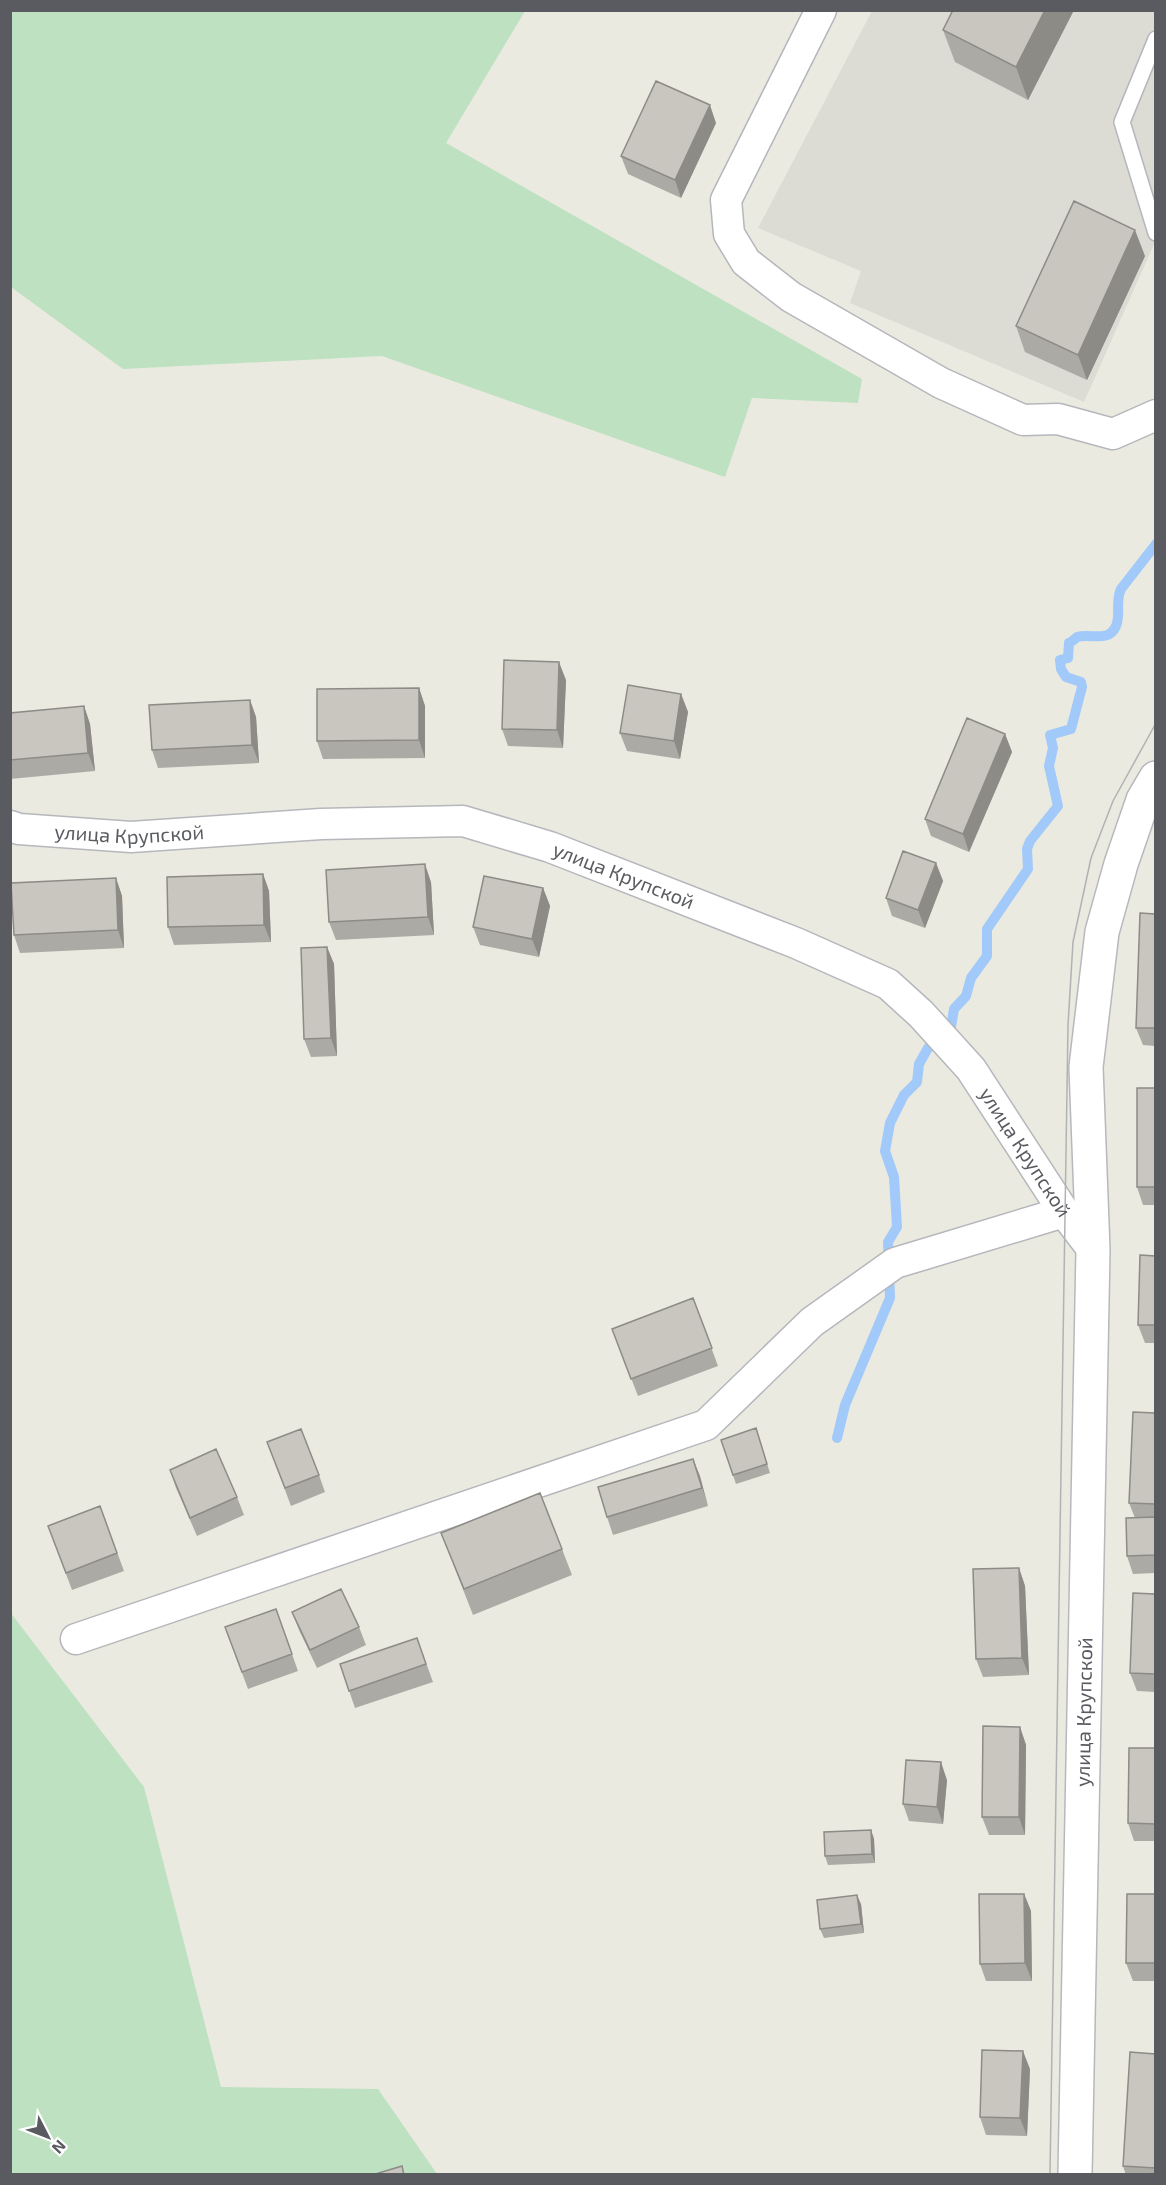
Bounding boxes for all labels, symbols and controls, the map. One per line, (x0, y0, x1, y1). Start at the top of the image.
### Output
street label: улица Крупской (54, 819, 205, 848)
street label: улица Крупской (549, 836, 698, 913)
street label: улица Крупской (974, 1082, 1077, 1221)
street label: улица Крупской (1070, 1637, 1096, 1787)
north arrow (18, 2107, 78, 2167)
text: N (49, 2137, 70, 2158)

